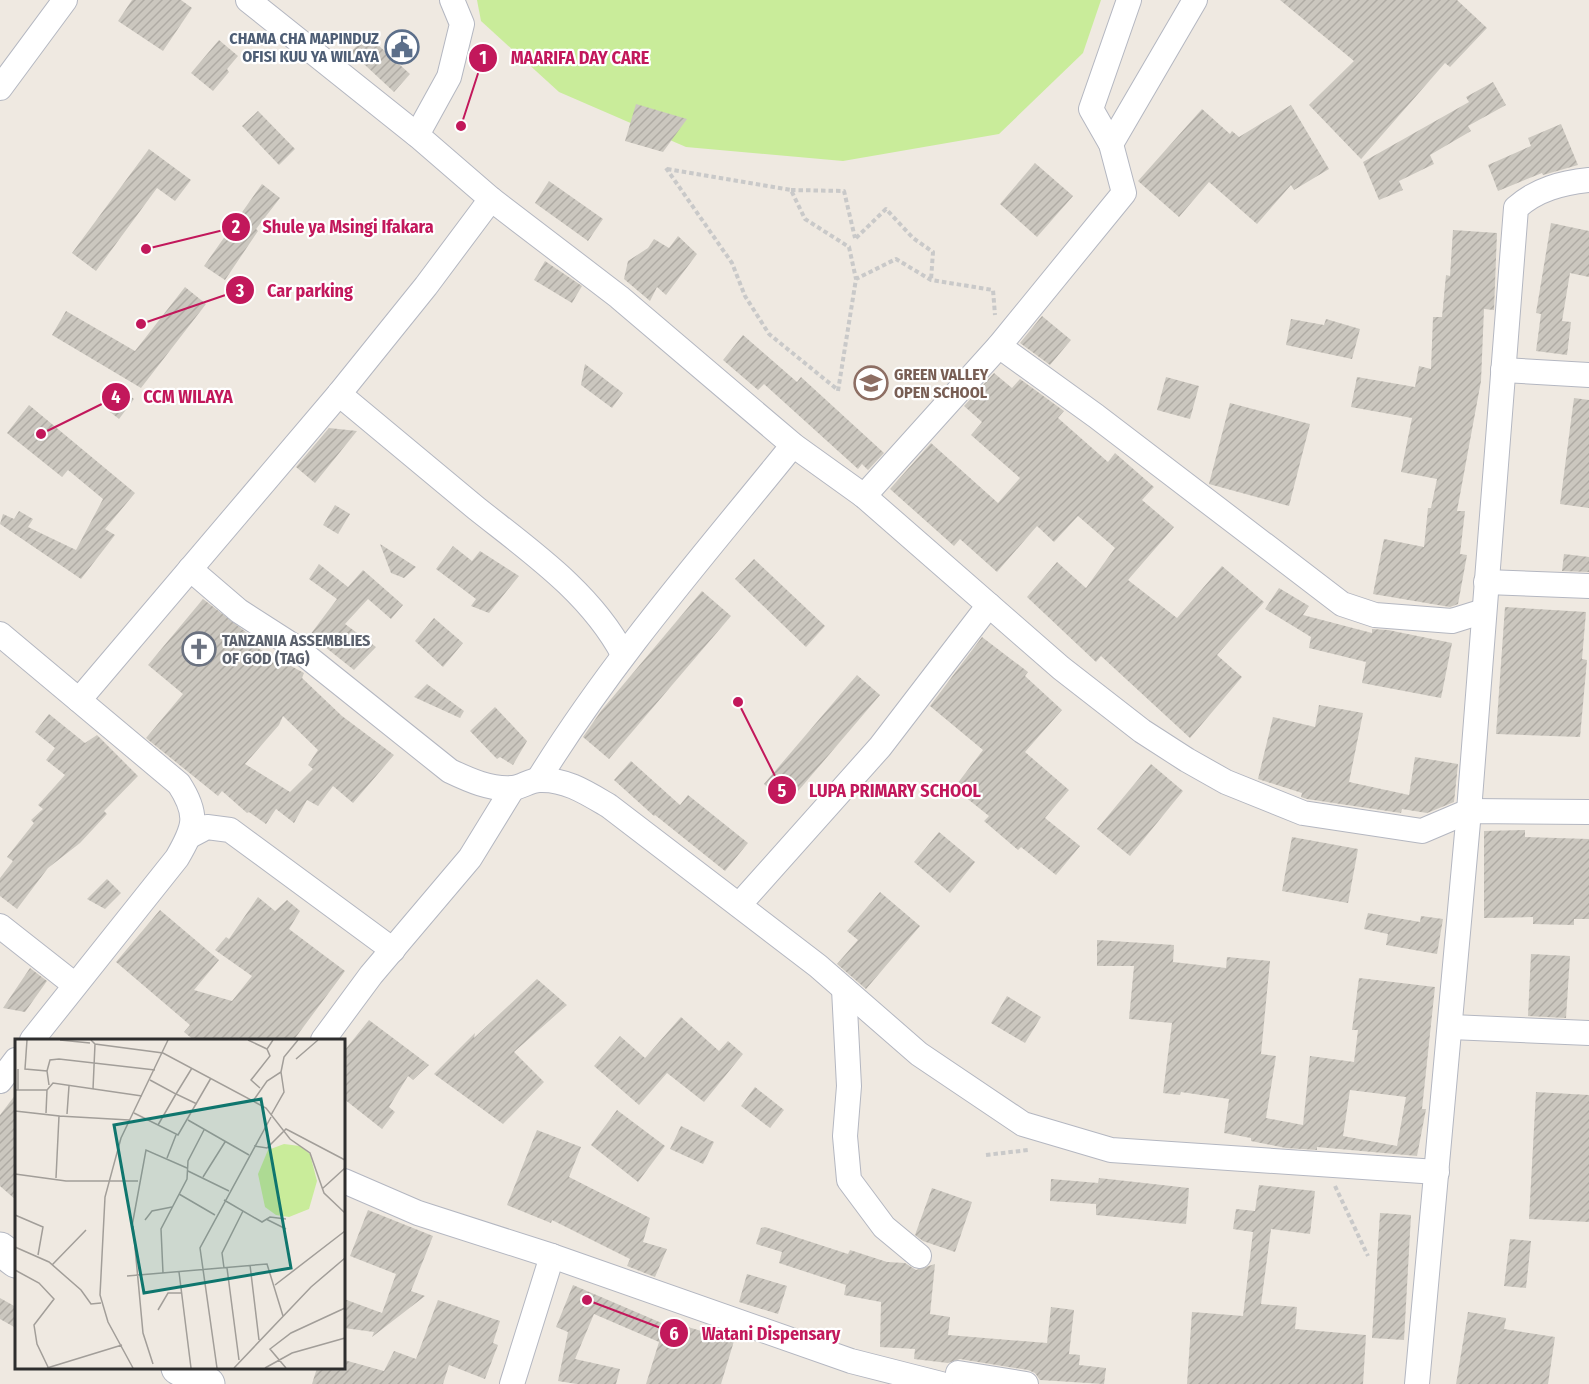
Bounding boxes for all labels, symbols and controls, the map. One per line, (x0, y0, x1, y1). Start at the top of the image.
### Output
place label: CHAMA CHA MAPINDUZ OFISI KUU YA WILAYA (229, 29, 379, 66)
public building icon: CHAMA CHA MAPINDUZ OFISI KUU YA WILAYA (384, 29, 420, 65)
callout: MAARIFA DAY CARE (468, 40, 661, 76)
text: 1 (479, 47, 487, 69)
text: MAARIFA DAY CARE (511, 47, 650, 69)
callout: Shule ya Msingi Ifakara (221, 209, 446, 245)
text: 2 (231, 216, 240, 238)
text: Shule ya Msingi Ifakara (262, 216, 434, 238)
callout: Car parking (225, 272, 365, 308)
text: 3 (235, 280, 245, 302)
text: Car parking (267, 280, 353, 302)
school or university icon: GREEN VALLEY OPEN SCHOOL (853, 365, 889, 401)
place label: GREEN VALLEY OPEN SCHOOL (894, 365, 989, 402)
callout: CCM WILAYA (101, 379, 244, 415)
text: 4 (111, 386, 121, 408)
text: CCM WILAYA (143, 386, 233, 408)
church icon: TANZANIA ASSEMBLIES OF GOD (TAG) (181, 631, 217, 667)
place label: TANZANIA ASSEMBLIES OF GOD (TAG) (222, 631, 370, 668)
callout: LUPA PRIMARY SCHOOL (767, 772, 993, 808)
text: 5 (778, 780, 787, 802)
text: LUPA PRIMARY SCHOOL (809, 780, 982, 802)
inset map (15, 1039, 345, 1369)
callout: Watani Dispensary (659, 1315, 852, 1351)
text: 6 (669, 1323, 679, 1345)
text: Watani Dispensary (702, 1323, 841, 1345)

